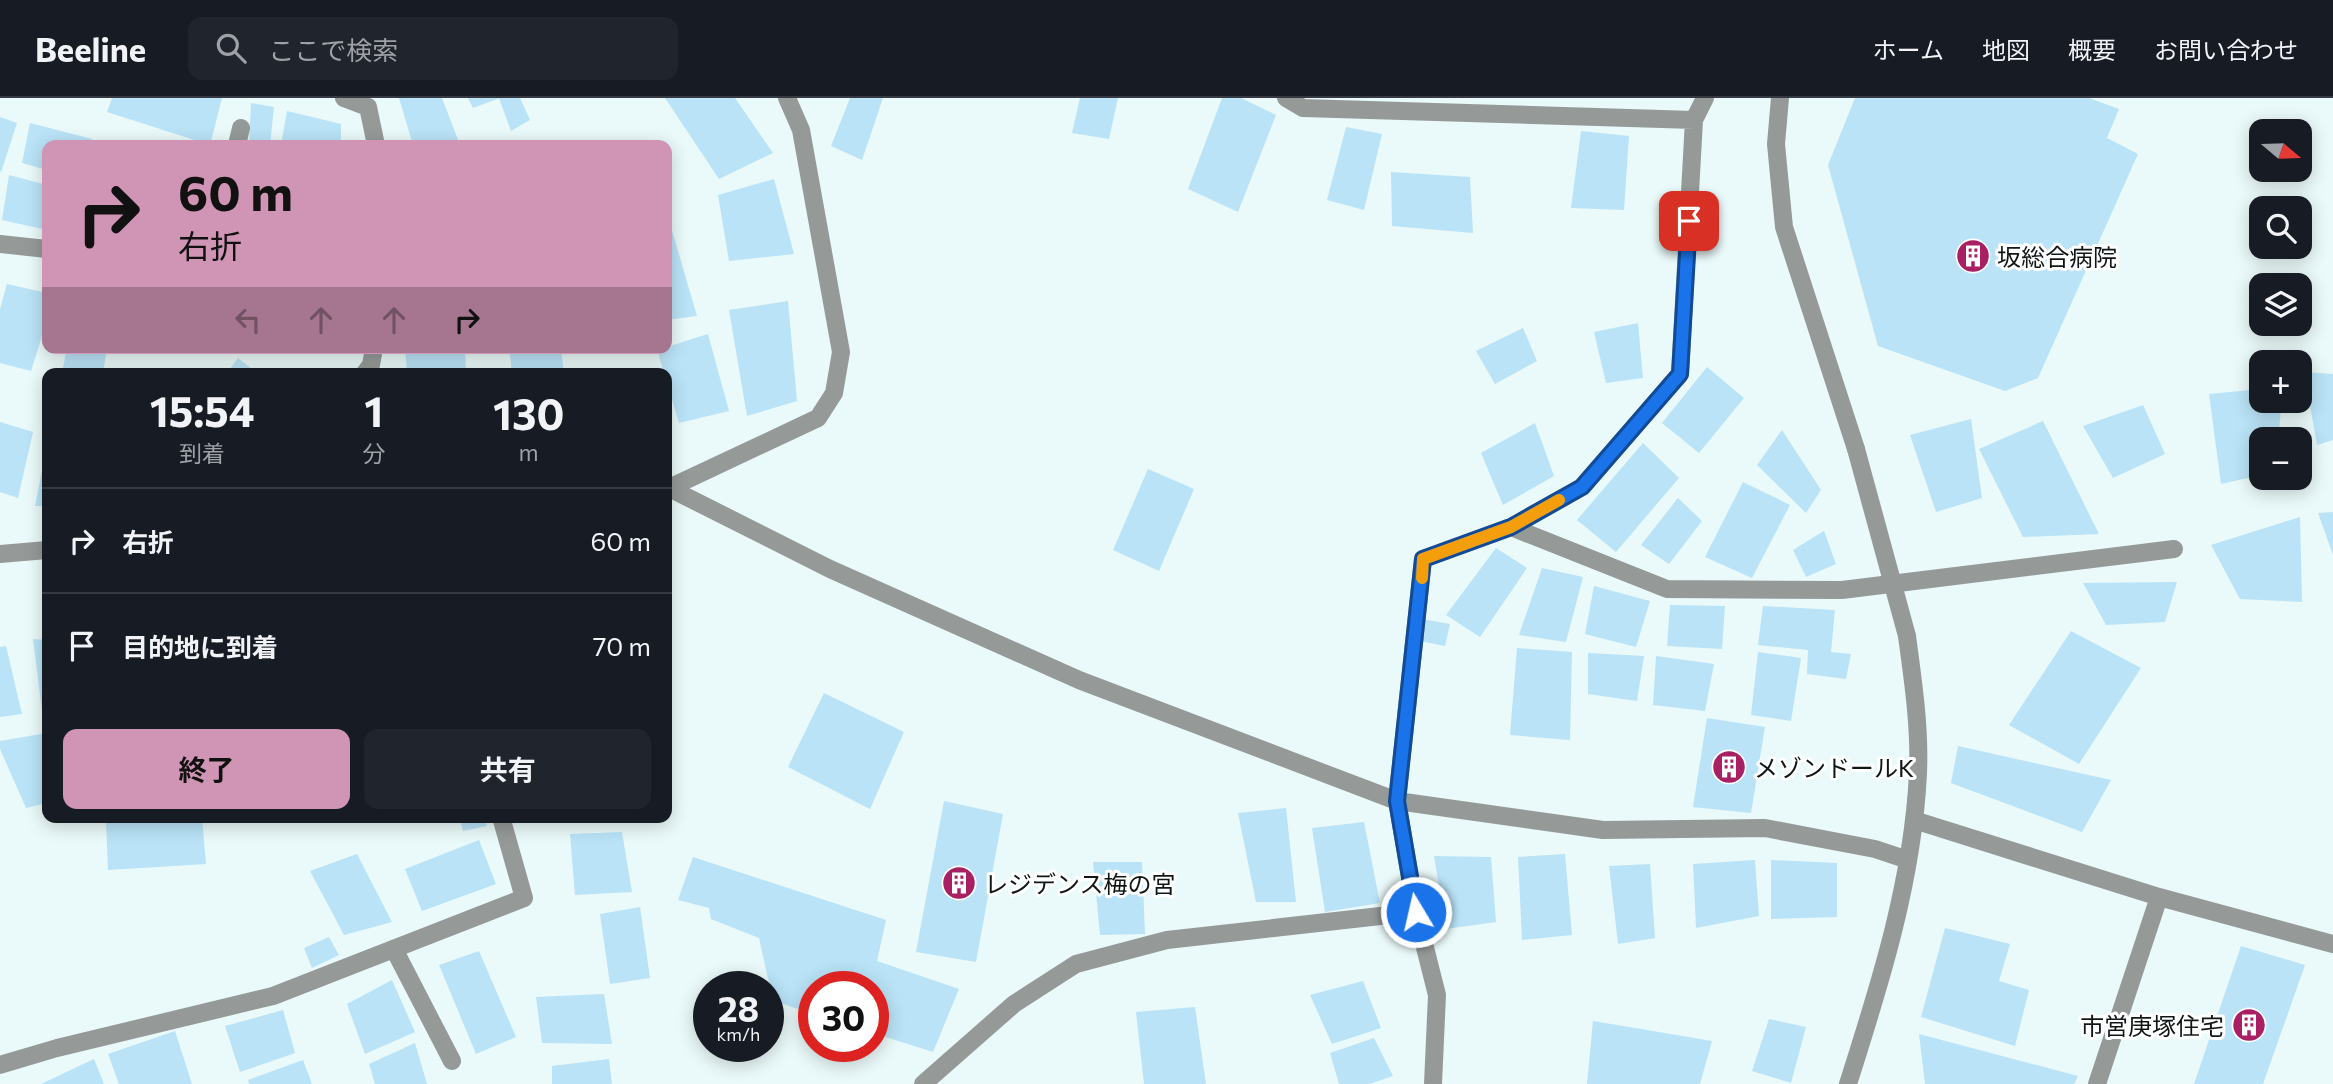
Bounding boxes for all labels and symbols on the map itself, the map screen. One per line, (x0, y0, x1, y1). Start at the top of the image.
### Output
north arrow (2249, 119, 2312, 182)
pin (1659, 191, 1719, 251)
building icon: 坂総合病院 (1954, 237, 1992, 275)
place label: 坂総合病院 (1997, 242, 2117, 271)
building icon: メゾンドールK (1710, 748, 1748, 786)
place label: メゾンドールK (1754, 753, 1914, 782)
building icon: レジデンス梅の宮 (940, 864, 978, 902)
place label: レジデンス梅の宮 (984, 869, 1176, 898)
position arrow (1379, 875, 1453, 949)
speed limit sign: 30 (798, 971, 889, 1062)
building icon: 市営庚塚住宅 (2230, 1006, 2268, 1044)
place label: 市営庚塚住宅 (2080, 1011, 2224, 1040)

